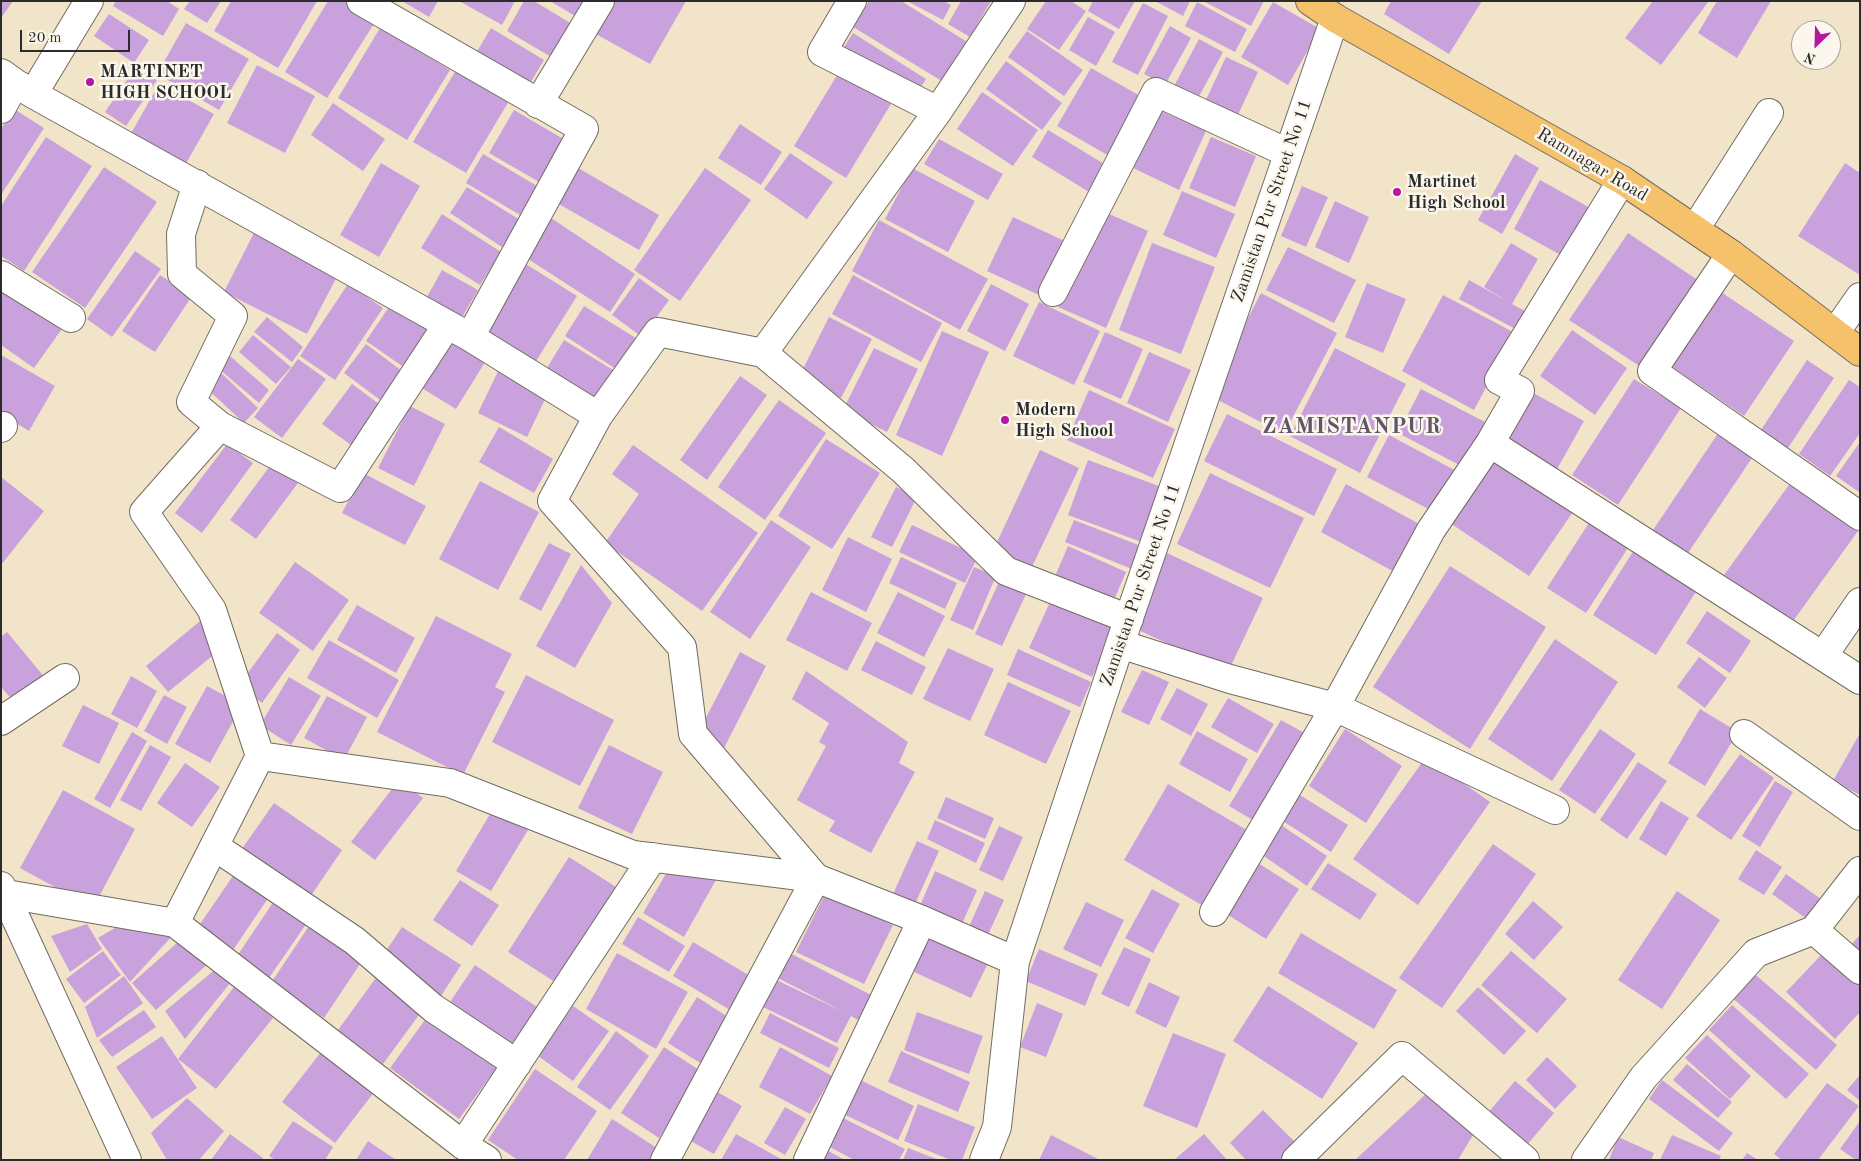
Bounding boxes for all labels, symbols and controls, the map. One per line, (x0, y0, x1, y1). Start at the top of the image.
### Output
scale bar (22, 20, 132, 52)
north arrow (1791, 20, 1841, 70)
text: 20 m (28, 31, 62, 46)
text: N (1803, 49, 1818, 66)
place label: MARTINET HIGH SCHOOL (100, 61, 231, 104)
marker: MARTINET HIGH SCHOOL (84, 76, 96, 88)
street label: Zamistan Pur Street No 11 (1227, 97, 1317, 305)
street label: Ramnagar Road (1533, 123, 1651, 207)
place label: Martinet High School (1407, 171, 1506, 213)
marker: Martinet High School (1391, 186, 1403, 198)
place label: Modern High School (1015, 399, 1114, 442)
marker: Modern High School (999, 414, 1011, 426)
district label: ZAMISTANPUR (1261, 414, 1443, 440)
street label: Zamistan Pur Street No 11 (1096, 481, 1186, 689)

